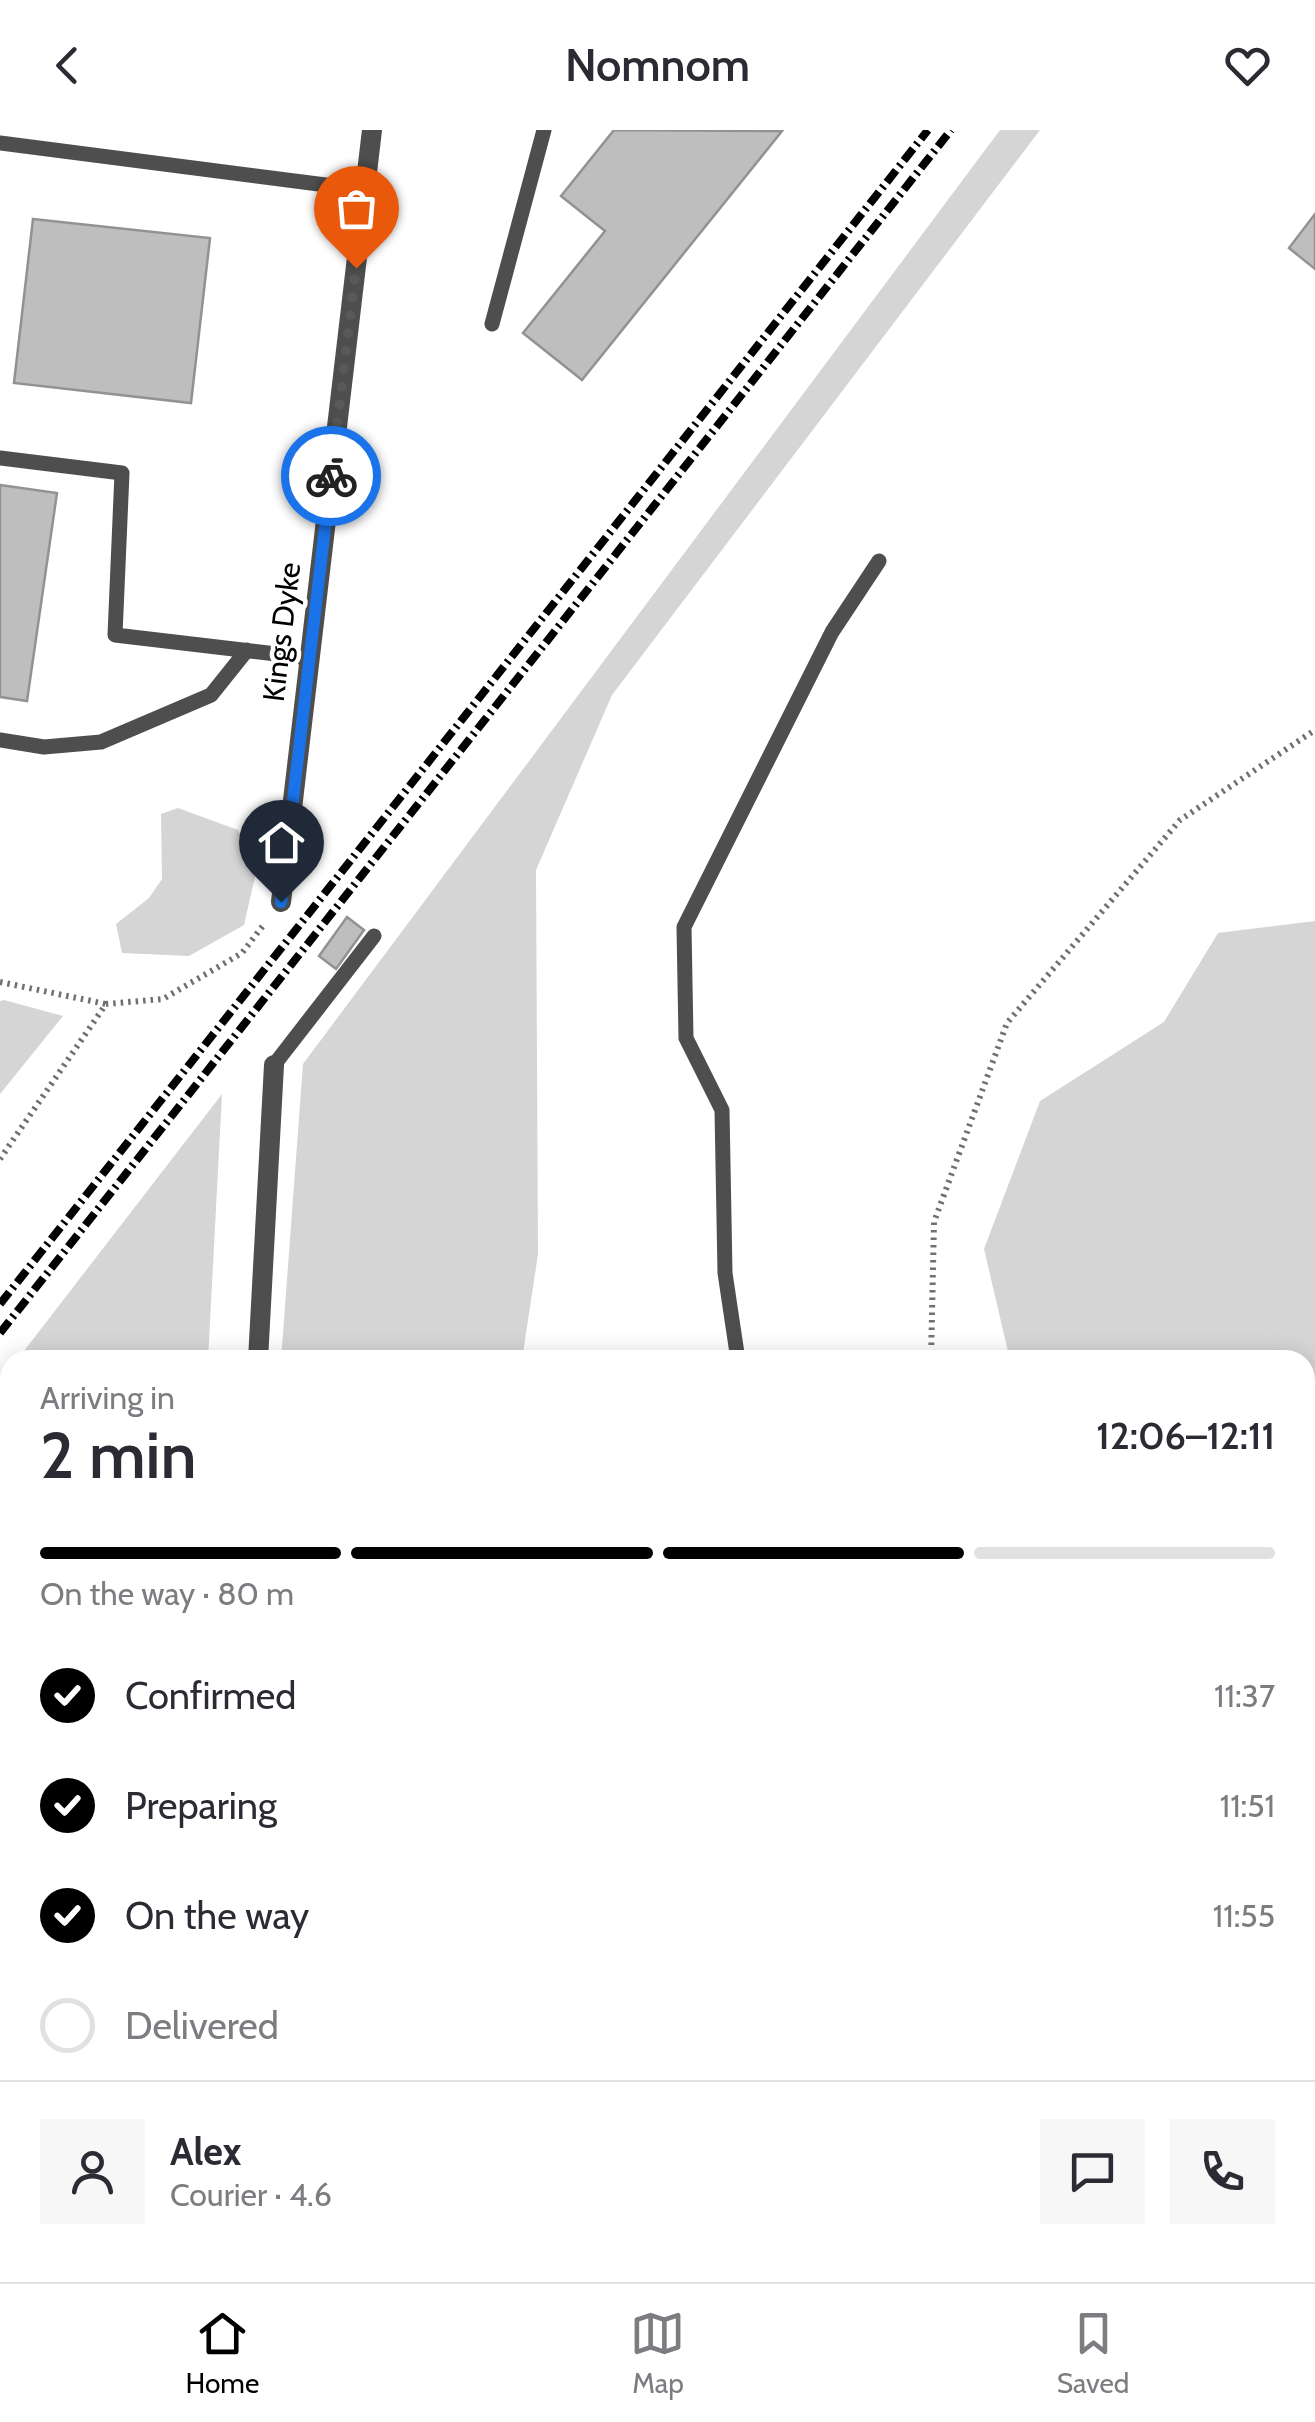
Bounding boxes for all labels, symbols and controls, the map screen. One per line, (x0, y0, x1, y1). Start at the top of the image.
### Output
icon: back (40, 38, 95, 93)
text: Nomnom (565, 38, 750, 92)
icon: heart (1220, 38, 1275, 93)
pin (314, 166, 399, 269)
icon: bag (329, 181, 384, 236)
courier (281, 426, 381, 526)
icon: bike (304, 449, 359, 504)
street label: Kings Dyke (255, 560, 308, 704)
pin (239, 800, 324, 903)
icon: home (254, 815, 309, 870)
text: Arriving in (40, 1378, 175, 1417)
text: 12:06–12:11 (1096, 1412, 1275, 1459)
text: 2 min (40, 1415, 197, 1494)
text: On the way · 80 m (40, 1574, 294, 1613)
icon: check (40, 1668, 95, 1723)
text: Confirmed (125, 1672, 296, 1719)
text: 11:37 (1214, 1676, 1275, 1715)
icon: check (40, 1778, 95, 1833)
text: Preparing (125, 1782, 277, 1829)
text: 11:51 (1220, 1786, 1275, 1825)
icon: check (40, 1888, 95, 1943)
text: On the way (125, 1892, 309, 1939)
text: 11:55 (1213, 1896, 1275, 1935)
text: Delivered (125, 2002, 279, 2049)
button: person (40, 2119, 145, 2224)
button: chat (1040, 2119, 1145, 2224)
button: phone (1170, 2119, 1275, 2224)
text: Alex (170, 2128, 241, 2175)
text: Courier · 4.6 (170, 2175, 332, 2214)
tab: Home (186, 2306, 259, 2400)
tab: Map (630, 2306, 685, 2400)
tab: Saved (1057, 2306, 1129, 2400)

